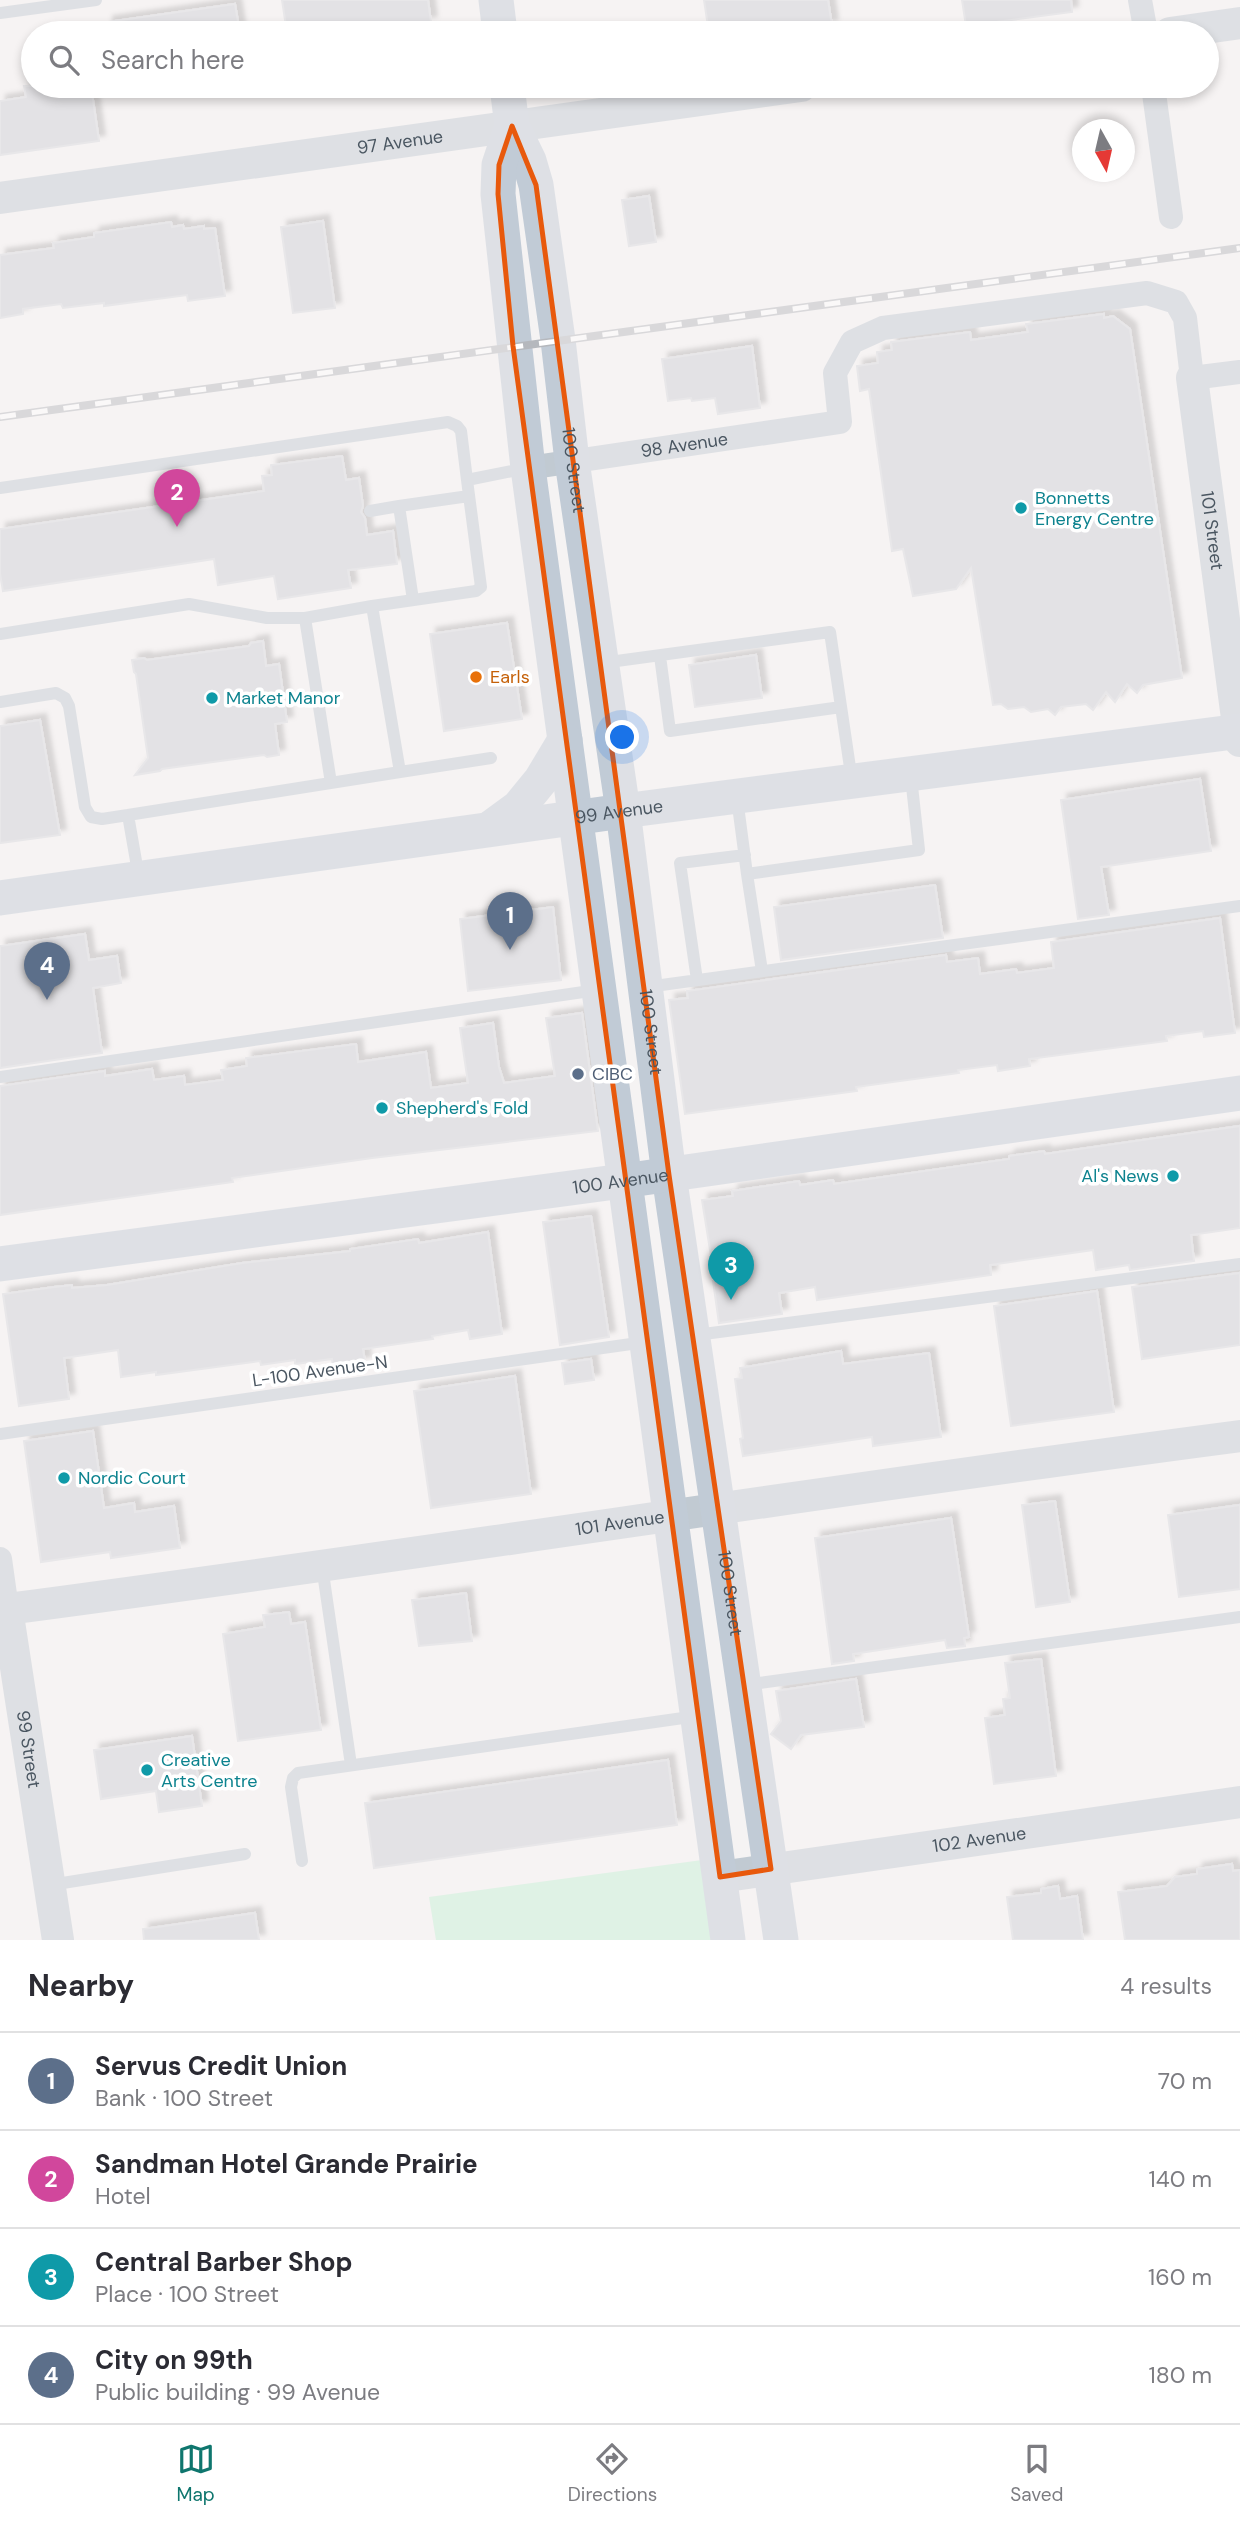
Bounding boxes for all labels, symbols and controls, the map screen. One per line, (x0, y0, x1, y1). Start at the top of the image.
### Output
search box (21, 21, 1219, 98)
icon: search (45, 41, 83, 79)
text: Search here (101, 43, 244, 77)
north arrow (1072, 119, 1135, 182)
street label: 97 Avenue (356, 124, 445, 160)
street label: 100 Street (556, 426, 591, 515)
street label: 98 Avenue (639, 427, 730, 463)
pin: 2 (154, 469, 200, 527)
place label: Bonnetts Energy Centre (1035, 486, 1154, 531)
street label: 101 Street (1195, 490, 1229, 572)
marker: Bonnetts Energy Centre (1013, 500, 1029, 516)
place label: Earls (490, 665, 530, 689)
marker: Earls (468, 669, 484, 685)
place label: Market Manor (226, 686, 341, 710)
marker: Market Manor (204, 690, 220, 706)
your location (605, 720, 639, 754)
street label: 99 Avenue (573, 794, 664, 830)
pin: 1 (487, 892, 533, 950)
pin: 4 (24, 942, 70, 1000)
street label: 100 Street (634, 988, 668, 1076)
place label: CIBC (592, 1062, 633, 1086)
marker: CIBC (570, 1066, 586, 1082)
place label: Shepherd's Fold (396, 1096, 528, 1120)
marker: Shepherd's Fold (374, 1100, 390, 1116)
street label: 100 Avenue (571, 1163, 670, 1200)
place label: Al's News (1081, 1164, 1159, 1188)
marker: Al's News (1165, 1168, 1181, 1184)
pin: 3 (708, 1242, 754, 1300)
street label: L-100 Avenue-N (251, 1350, 389, 1392)
place label: Nordic Court (78, 1466, 186, 1490)
marker: Nordic Court (56, 1470, 72, 1486)
street label: 101 Avenue (574, 1505, 666, 1541)
street label: 100 Street (712, 1549, 748, 1638)
street label: 99 Street (11, 1709, 46, 1790)
place label: Creative Arts Centre (161, 1748, 258, 1793)
marker: Creative Arts Centre (139, 1762, 155, 1778)
street label: 102 Avenue (931, 1821, 1028, 1858)
text: Nearby (28, 1966, 134, 2005)
text: 4 results (1120, 1971, 1212, 2001)
text: Servus Credit Union (95, 2049, 347, 2083)
text: 1 (47, 2066, 55, 2096)
text: 70 m (1158, 2066, 1212, 2096)
text: Bank · 100 Street (95, 2083, 273, 2113)
text: Sandman Hotel Grande Prairie (95, 2147, 478, 2181)
text: 2 (44, 2164, 58, 2194)
text: 140 m (1149, 2164, 1212, 2194)
text: Hotel (95, 2181, 151, 2211)
text: Central Barber Shop (95, 2245, 353, 2279)
text: 3 (44, 2262, 58, 2292)
text: 160 m (1148, 2262, 1212, 2292)
text: Place · 100 Street (95, 2279, 279, 2309)
text: City on 99th (95, 2343, 253, 2377)
text: 4 (44, 2360, 58, 2390)
text: 180 m (1148, 2360, 1212, 2390)
text: Public building · 99 Avenue (95, 2377, 380, 2407)
tab: Map (177, 2440, 215, 2507)
tab: Directions (568, 2440, 657, 2507)
tab: Saved (1010, 2440, 1063, 2507)

